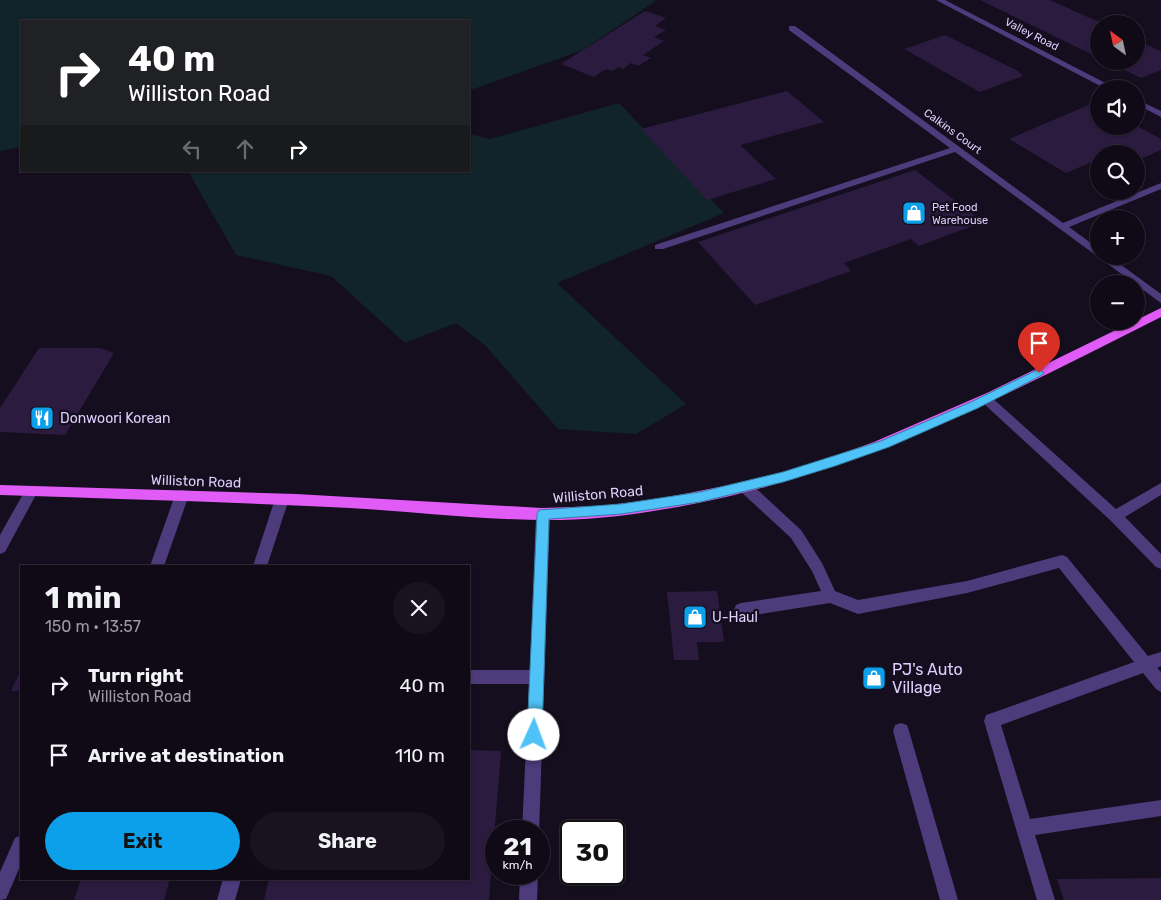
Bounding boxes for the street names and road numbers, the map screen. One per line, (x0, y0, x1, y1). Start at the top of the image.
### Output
street label: Valley Road (1003, 15, 1061, 54)
street label: Calkins Court (921, 106, 985, 157)
street label: Williston Road (150, 471, 242, 492)
street label: Williston Road (552, 482, 644, 507)

